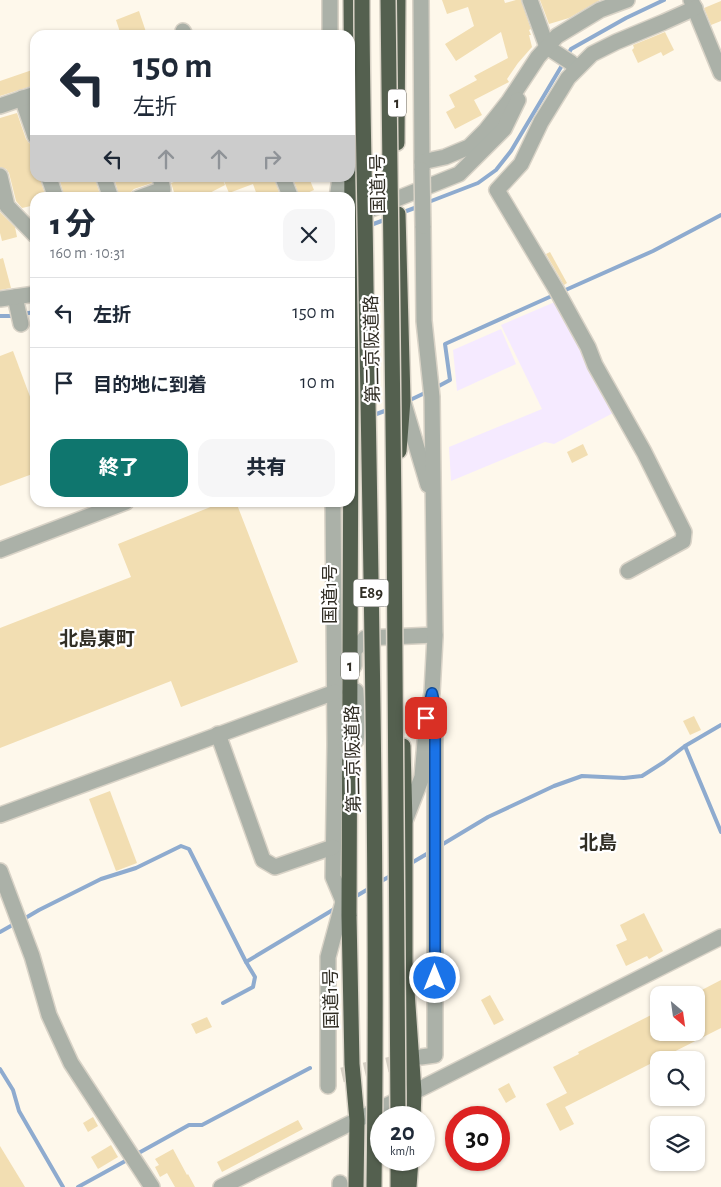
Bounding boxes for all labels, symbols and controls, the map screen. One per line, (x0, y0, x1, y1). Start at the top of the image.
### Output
text: 150 m (133, 49, 213, 84)
icon: left (50, 50, 115, 115)
road number: 1 (388, 90, 406, 116)
text: 左折 (133, 96, 177, 118)
icon: left (99, 145, 127, 173)
icon: ahead (152, 145, 180, 173)
icon: ahead (205, 145, 233, 173)
icon: right (258, 145, 286, 173)
street label: 国道1号 (367, 154, 389, 214)
button: close (283, 209, 335, 261)
text: 1 分 (50, 210, 95, 240)
text: 160 m · 10:31 (50, 245, 126, 261)
street label: 第二京阪道路 (361, 295, 383, 403)
icon: left (50, 299, 78, 327)
text: 150 m (292, 303, 335, 322)
text: 左折 (93, 306, 131, 325)
icon: arrive (50, 369, 78, 397)
text: 10 m (300, 373, 335, 392)
text: 目的地に到着 (93, 376, 207, 395)
button: 終了 (50, 439, 188, 497)
button: 共有 (198, 439, 335, 497)
street label: 国道1号 (320, 564, 340, 624)
road number: E89 (354, 580, 388, 606)
district label: 北島東町 (59, 628, 135, 649)
road number: 1 (341, 652, 359, 679)
pin (405, 697, 447, 739)
icon: arrive (412, 704, 440, 732)
street label: 第二京阪道路 (342, 705, 364, 813)
district label: 北島 (579, 832, 617, 853)
position arrow (408, 951, 460, 1003)
street label: 国道1号 (320, 969, 342, 1029)
north arrow (650, 986, 705, 1041)
map controls (650, 986, 705, 1171)
button: search (650, 1051, 705, 1106)
speed limit sign: 30 (445, 1106, 510, 1171)
button: layers (650, 1116, 705, 1171)
text: 20 (390, 1120, 415, 1145)
text: km/h (390, 1145, 415, 1157)

